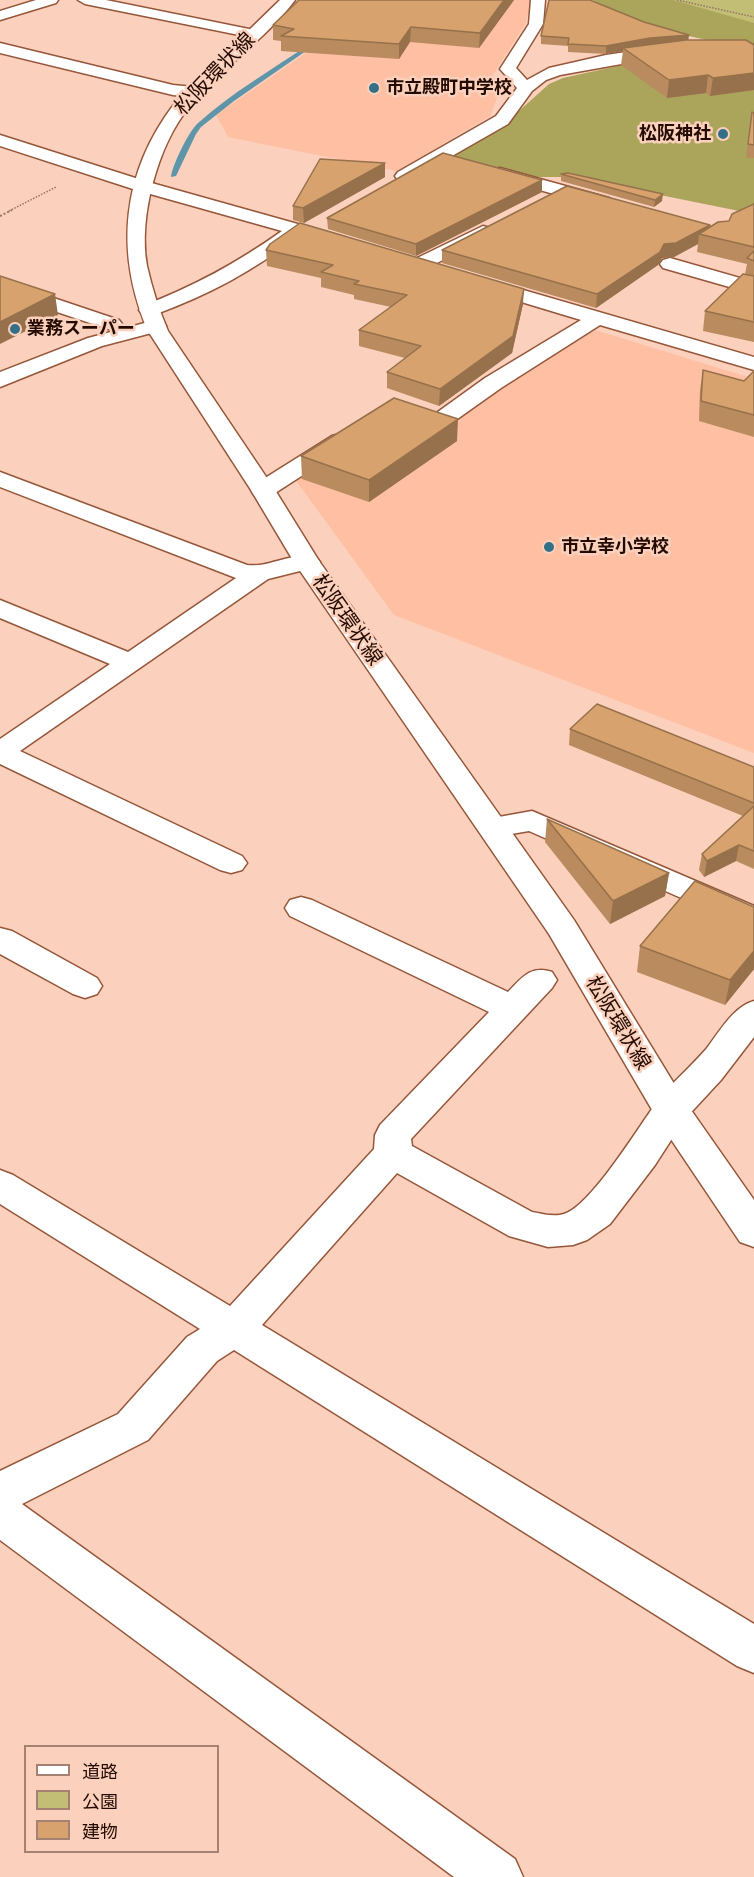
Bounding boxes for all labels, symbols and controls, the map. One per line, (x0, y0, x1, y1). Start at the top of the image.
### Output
street label: 松阪環状線 (169, 27, 261, 121)
place label: 市立殿町中学校 (386, 77, 512, 99)
marker: 市立殿町中学校 (367, 81, 381, 95)
place label: 松阪神社 (639, 123, 711, 145)
marker: 松阪神社 (716, 127, 730, 141)
place label: 業務スーパー (27, 318, 135, 340)
marker: 業務スーパー (8, 322, 22, 336)
place label: 市立幸小学校 (561, 536, 669, 558)
marker: 市立幸小学校 (542, 540, 556, 554)
street label: 松阪環状線 (307, 570, 387, 670)
street label: 松阪環状線 (580, 972, 656, 1074)
legend (24, 1745, 219, 1853)
text: 道路 (82, 1764, 118, 1782)
text: 公園 (82, 1794, 118, 1812)
text: 建物 (82, 1824, 118, 1842)

